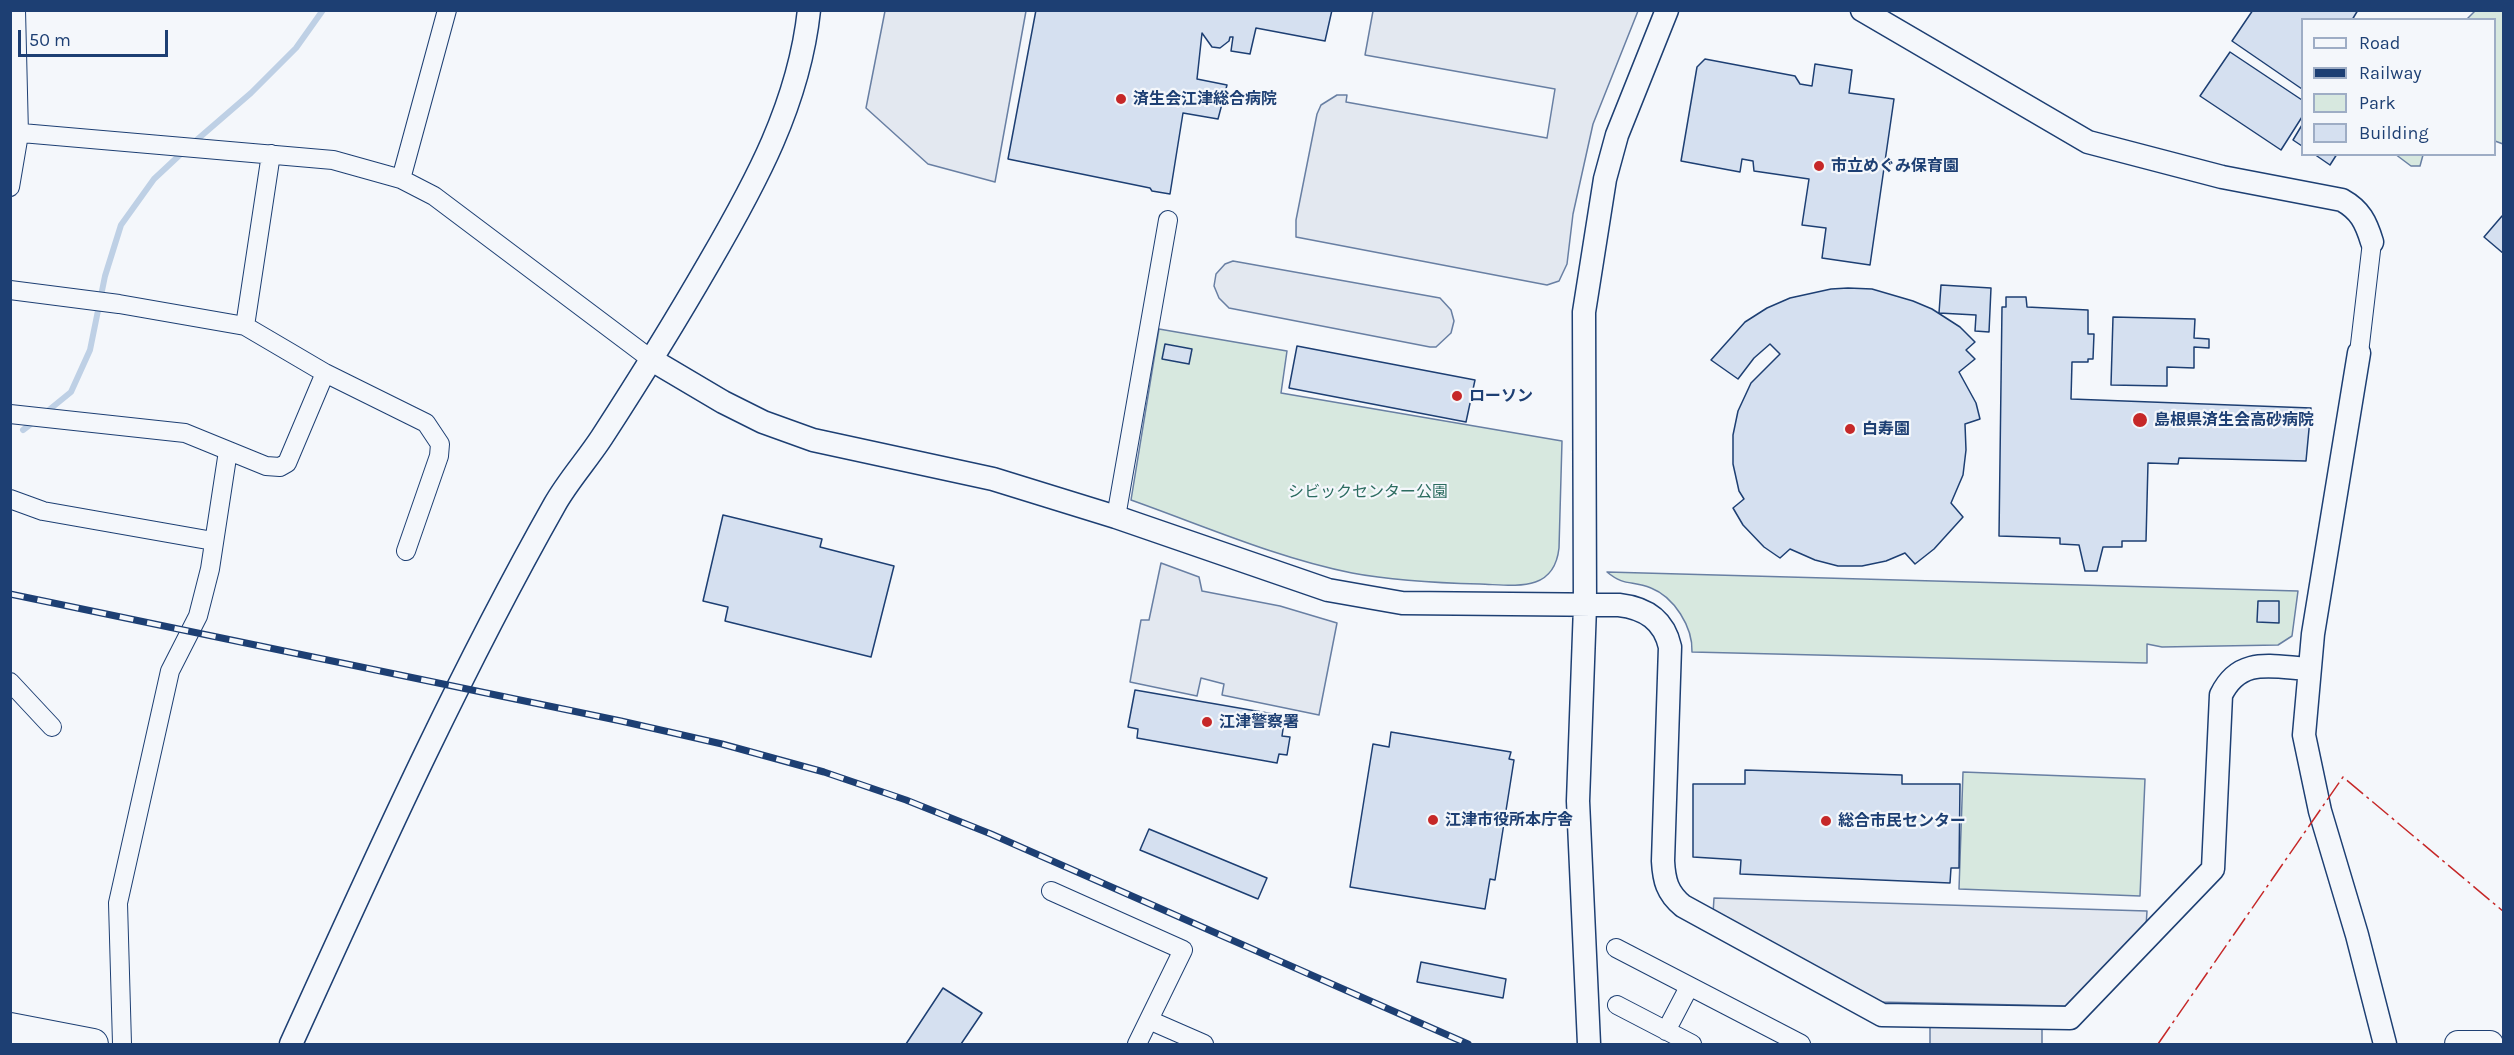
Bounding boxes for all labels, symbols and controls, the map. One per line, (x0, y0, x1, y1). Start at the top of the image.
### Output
scale bar (21, 18, 171, 56)
legend (2301, 18, 2496, 156)
text: 50 m (29, 29, 71, 51)
text: Road (2359, 32, 2400, 54)
text: Railway (2359, 62, 2422, 84)
place label: 済生会江津総合病院 (1133, 89, 1277, 109)
marker: 済生会江津総合病院 (1114, 92, 1128, 106)
text: Park (2359, 92, 2396, 114)
text: Building (2359, 122, 2429, 144)
place label: 市立めぐみ保育園 (1831, 156, 1959, 176)
marker: 市立めぐみ保育園 (1812, 159, 1826, 173)
place label: ローソン (1469, 386, 1533, 406)
marker: ローソン (1450, 389, 1464, 403)
place label: 島根県済生会高砂病院 (2154, 410, 2314, 430)
marker: 島根県済生会高砂病院 (2131, 411, 2149, 429)
place label: 白寿園 (1862, 419, 1910, 439)
marker: 白寿園 (1843, 422, 1857, 436)
park label: シビックセンター公園 (1288, 482, 1448, 502)
place label: 江津警察署 (1219, 712, 1299, 732)
marker: 江津警察署 (1200, 715, 1214, 729)
place label: 江津市役所本庁舎 (1445, 810, 1573, 830)
place label: 総合市民センター (1838, 811, 1966, 831)
marker: 江津市役所本庁舎 (1426, 813, 1440, 827)
marker: 総合市民センター (1819, 814, 1833, 828)

